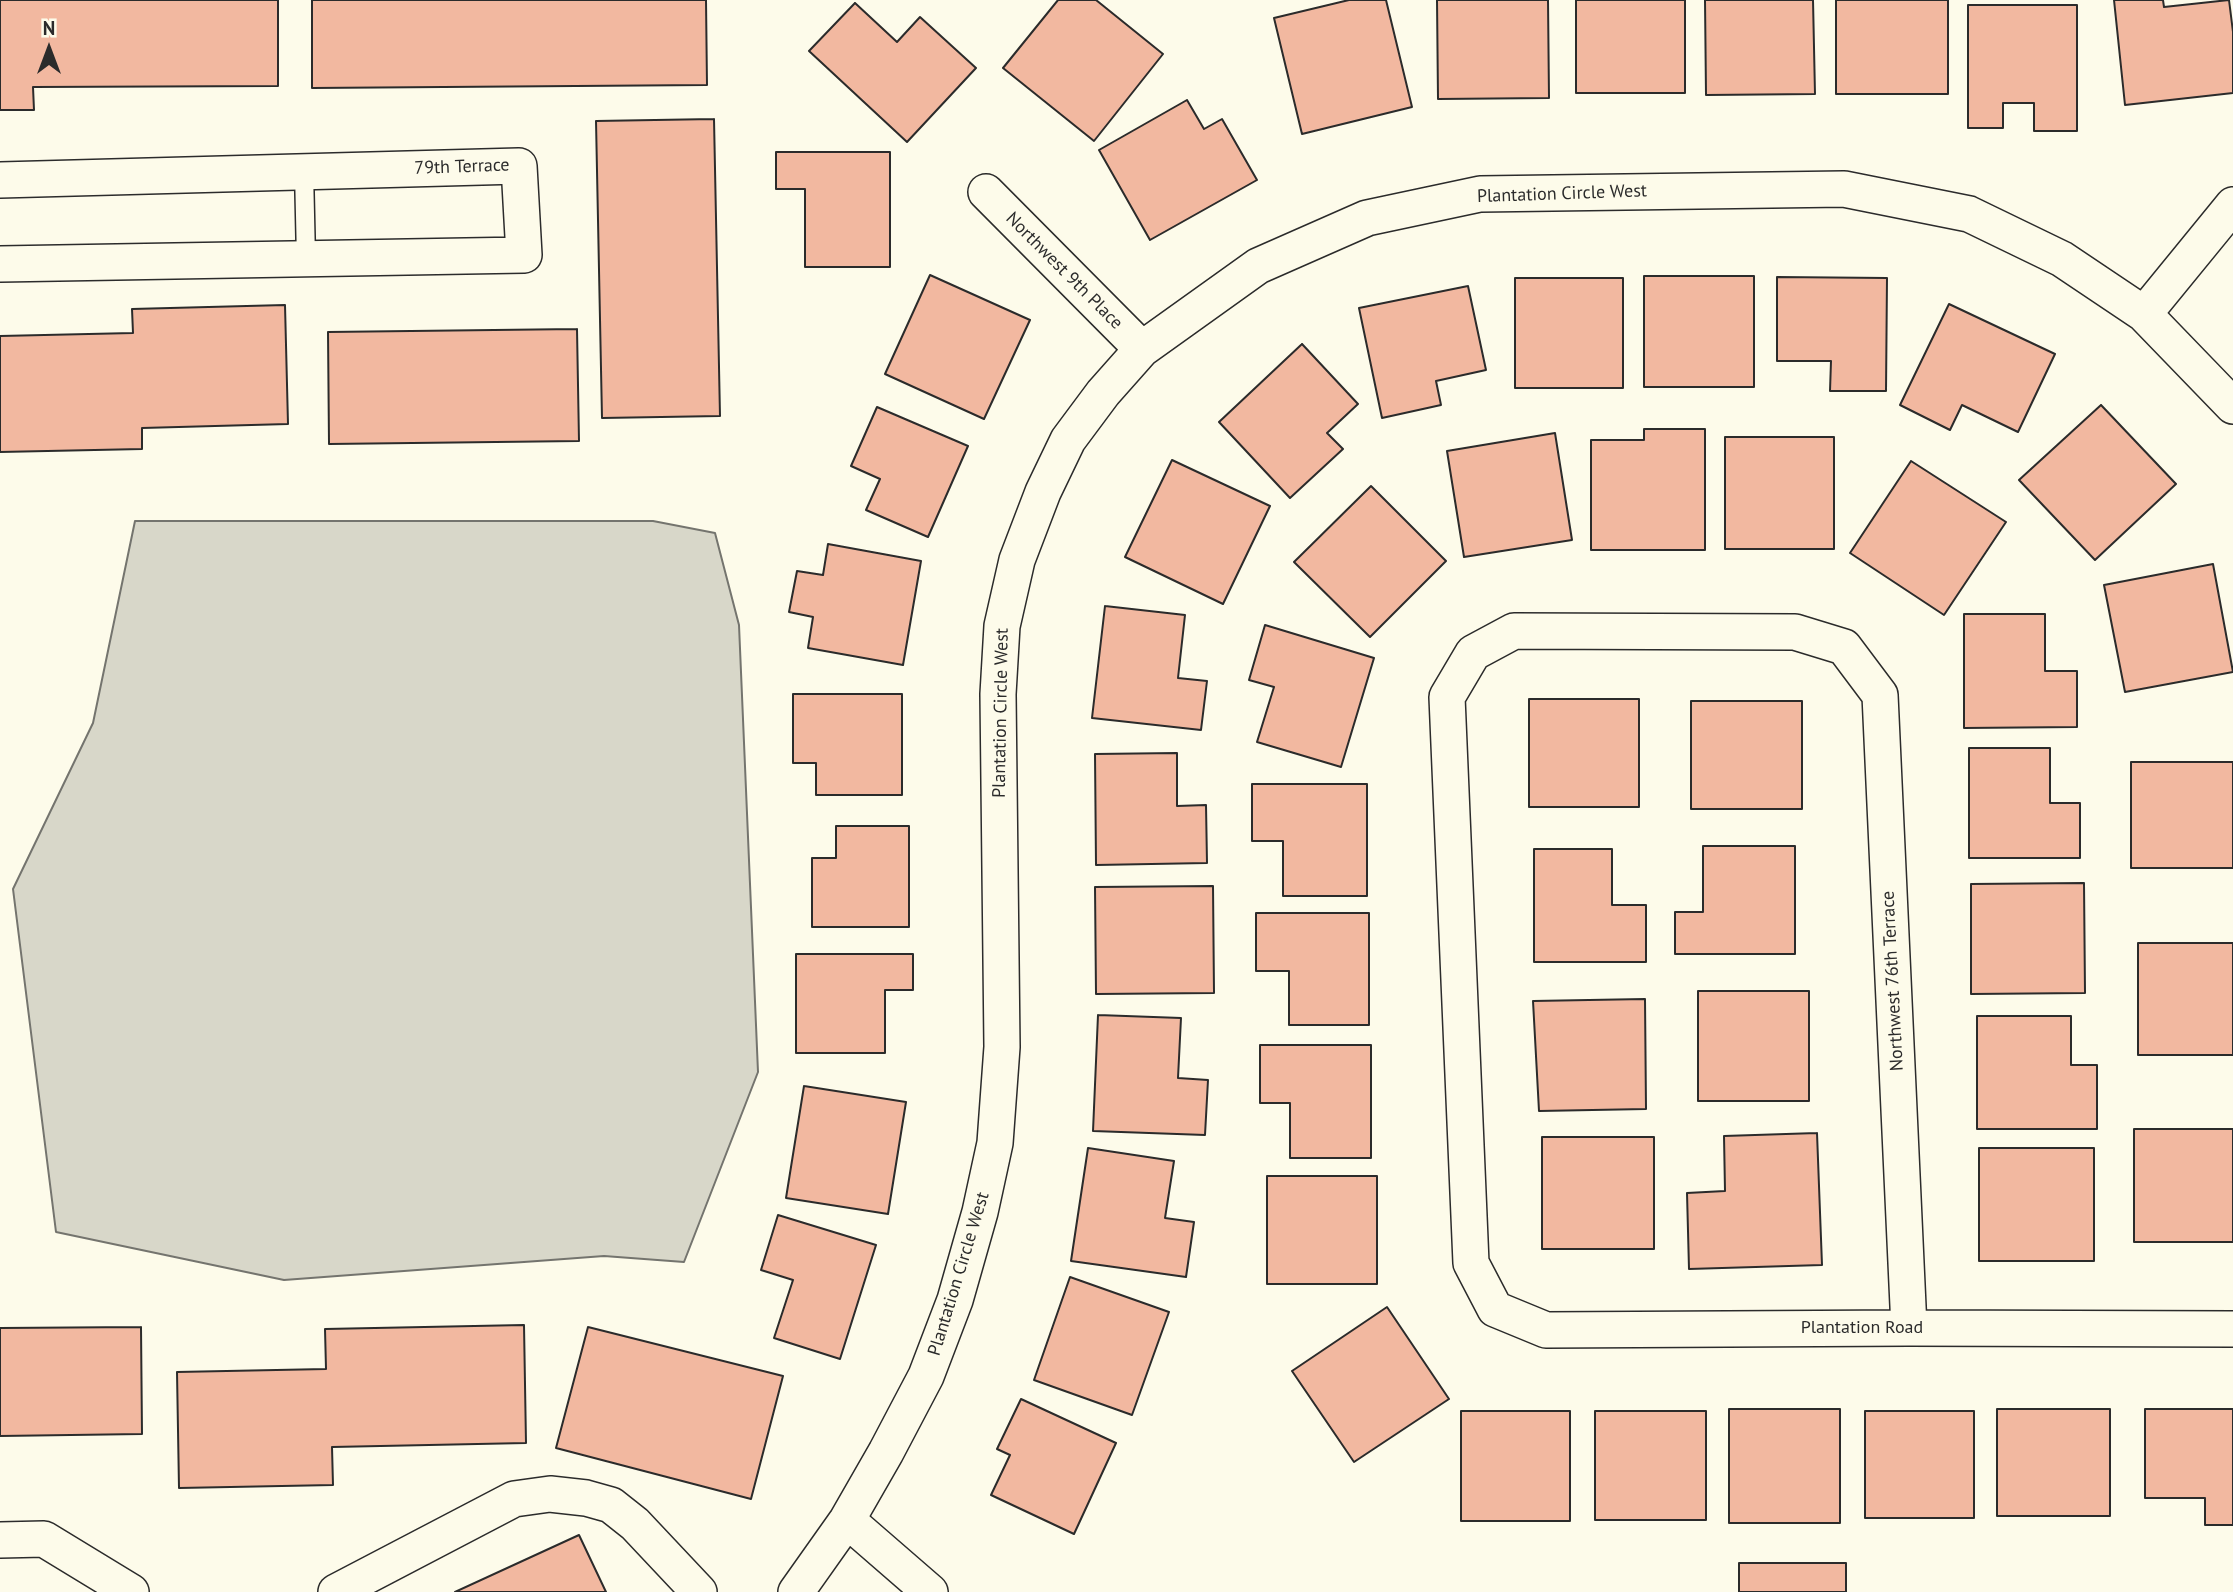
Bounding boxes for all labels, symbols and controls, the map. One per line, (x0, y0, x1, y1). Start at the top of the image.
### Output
north arrow (14, 14, 84, 84)
text: N (43, 16, 55, 40)
street label: 79th Terrace (414, 155, 510, 179)
street label: Plantation Circle West (1477, 180, 1647, 208)
street label: Northwest 9th Place (1001, 208, 1127, 334)
street label: Plantation Circle West (989, 628, 1013, 798)
street label: Northwest 76th Terrace (1877, 890, 1909, 1072)
street label: Plantation Circle West (924, 1190, 994, 1358)
street label: Plantation Road (1801, 1317, 1923, 1339)

